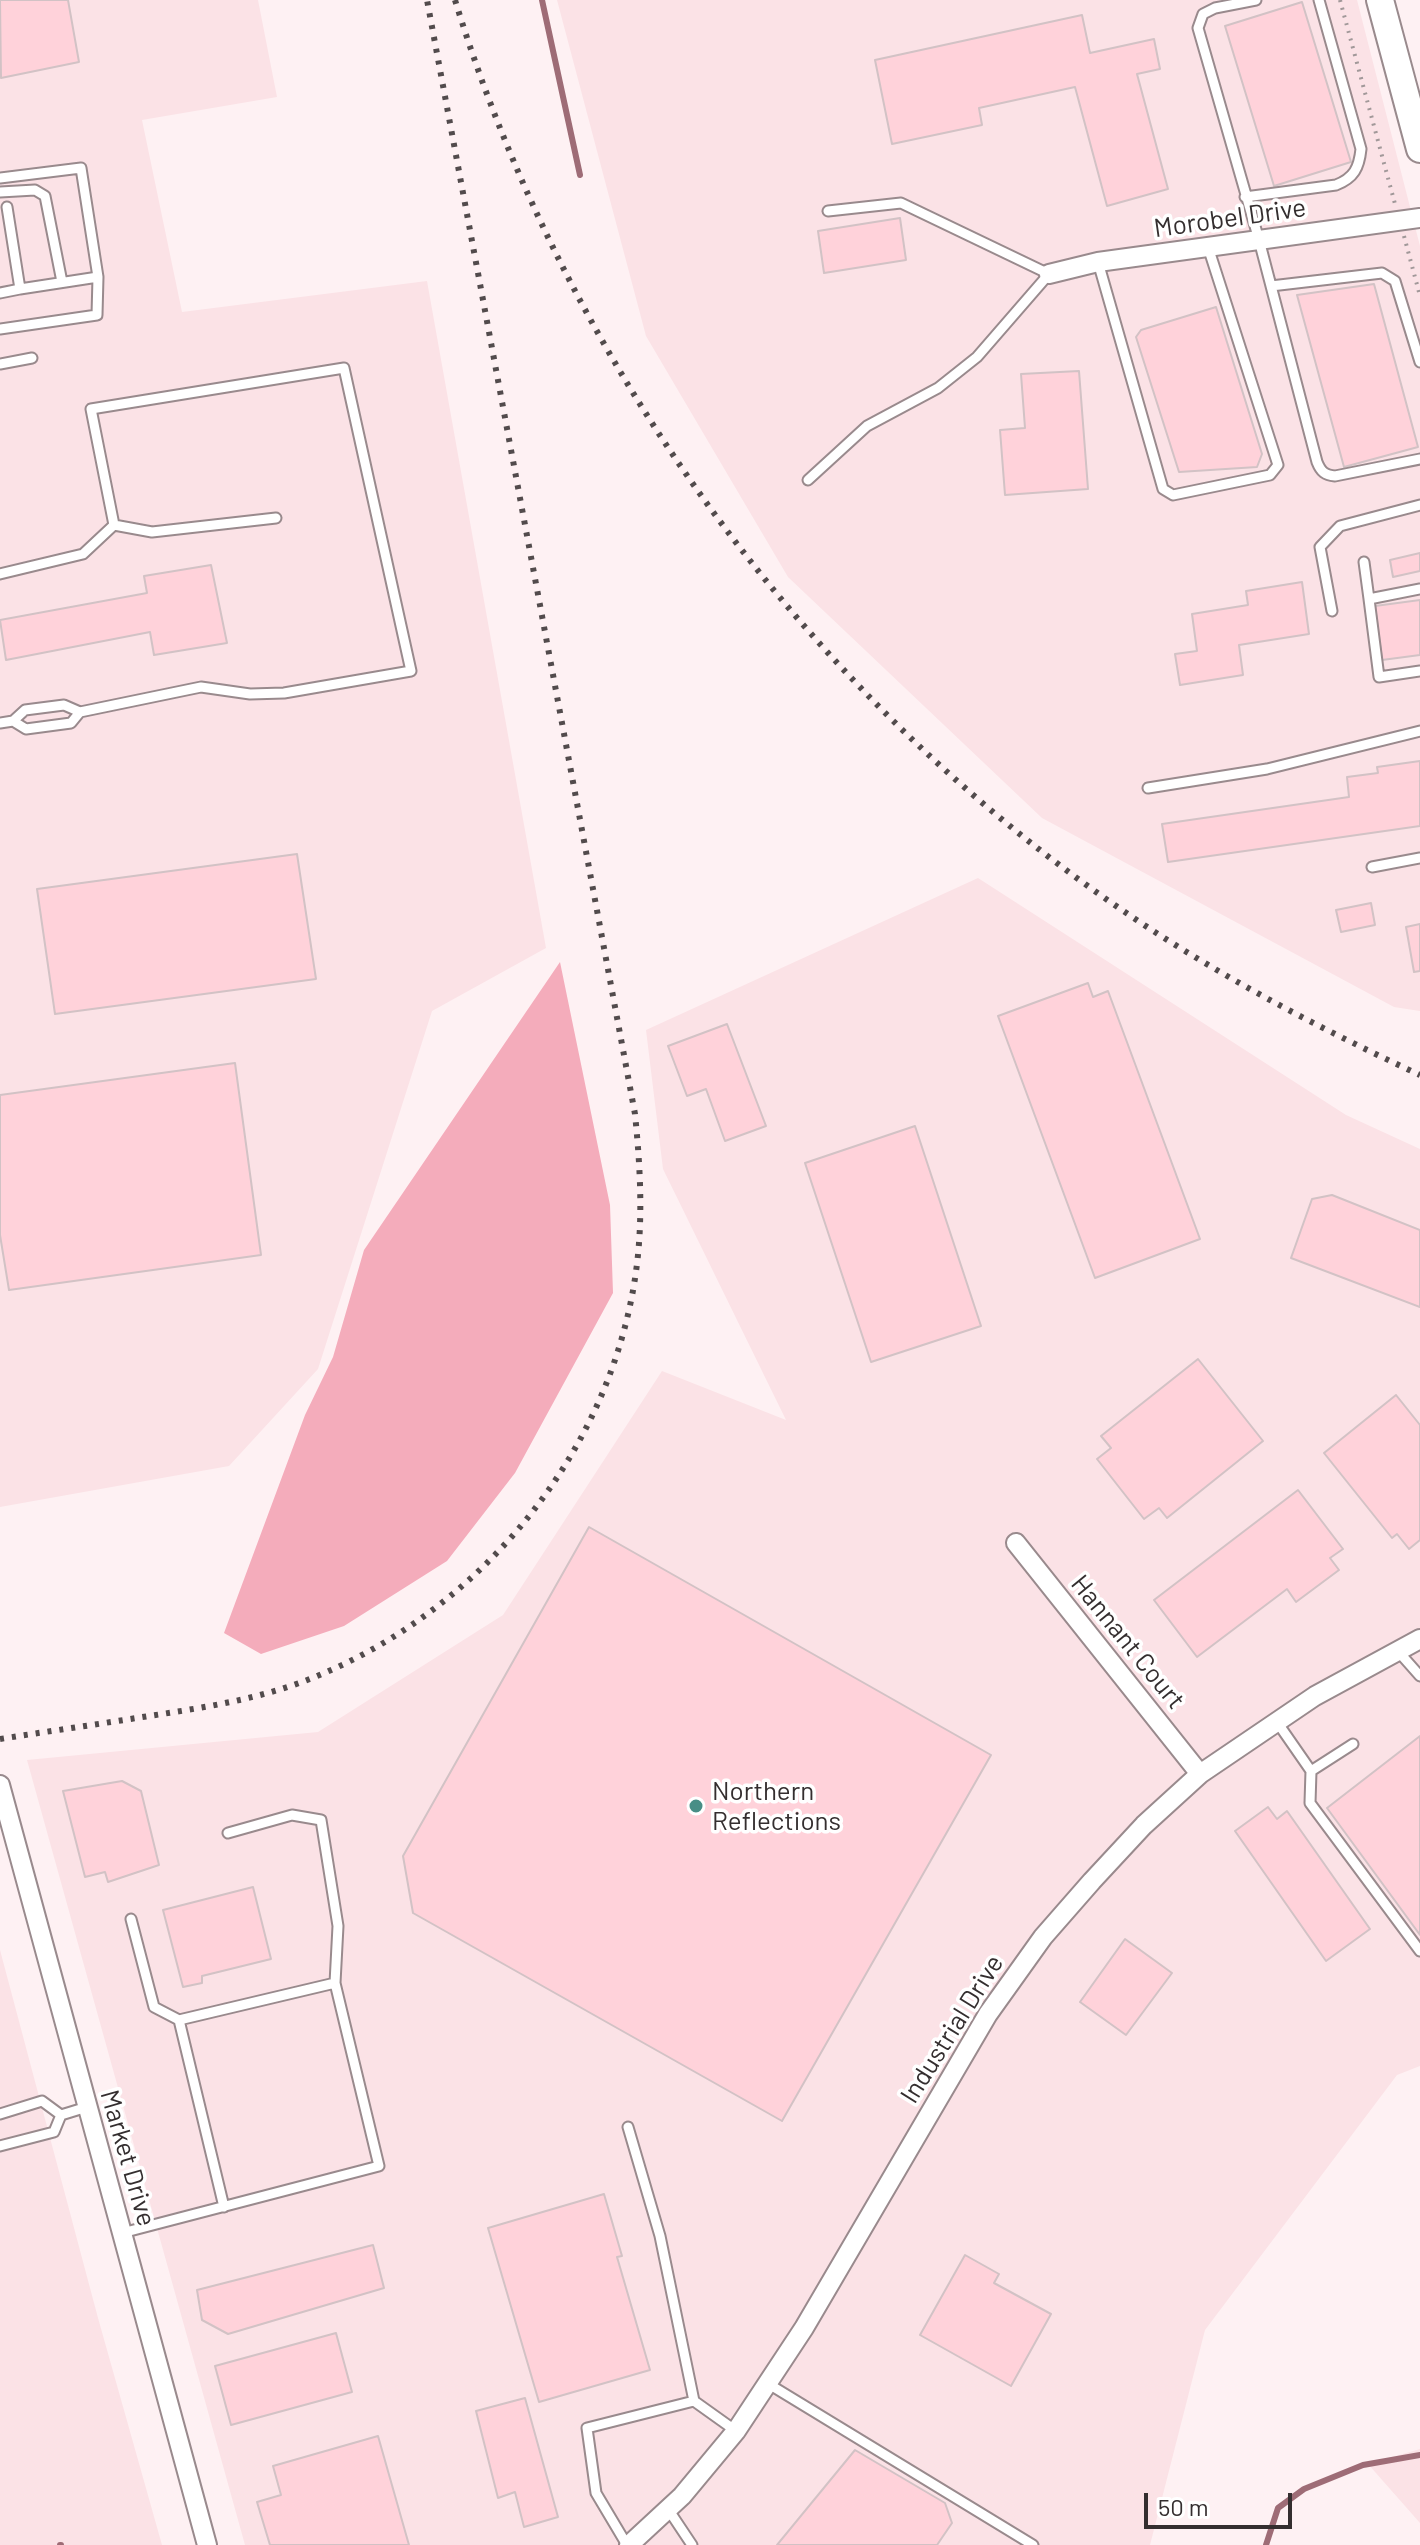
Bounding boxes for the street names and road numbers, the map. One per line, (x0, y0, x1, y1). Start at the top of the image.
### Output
street label: Morobel Drive (1152, 192, 1308, 244)
street label: Hannant Court (1064, 1569, 1192, 1715)
street label: Industrial Drive (894, 1949, 1010, 2109)
street label: Market Drive (94, 2086, 162, 2230)

